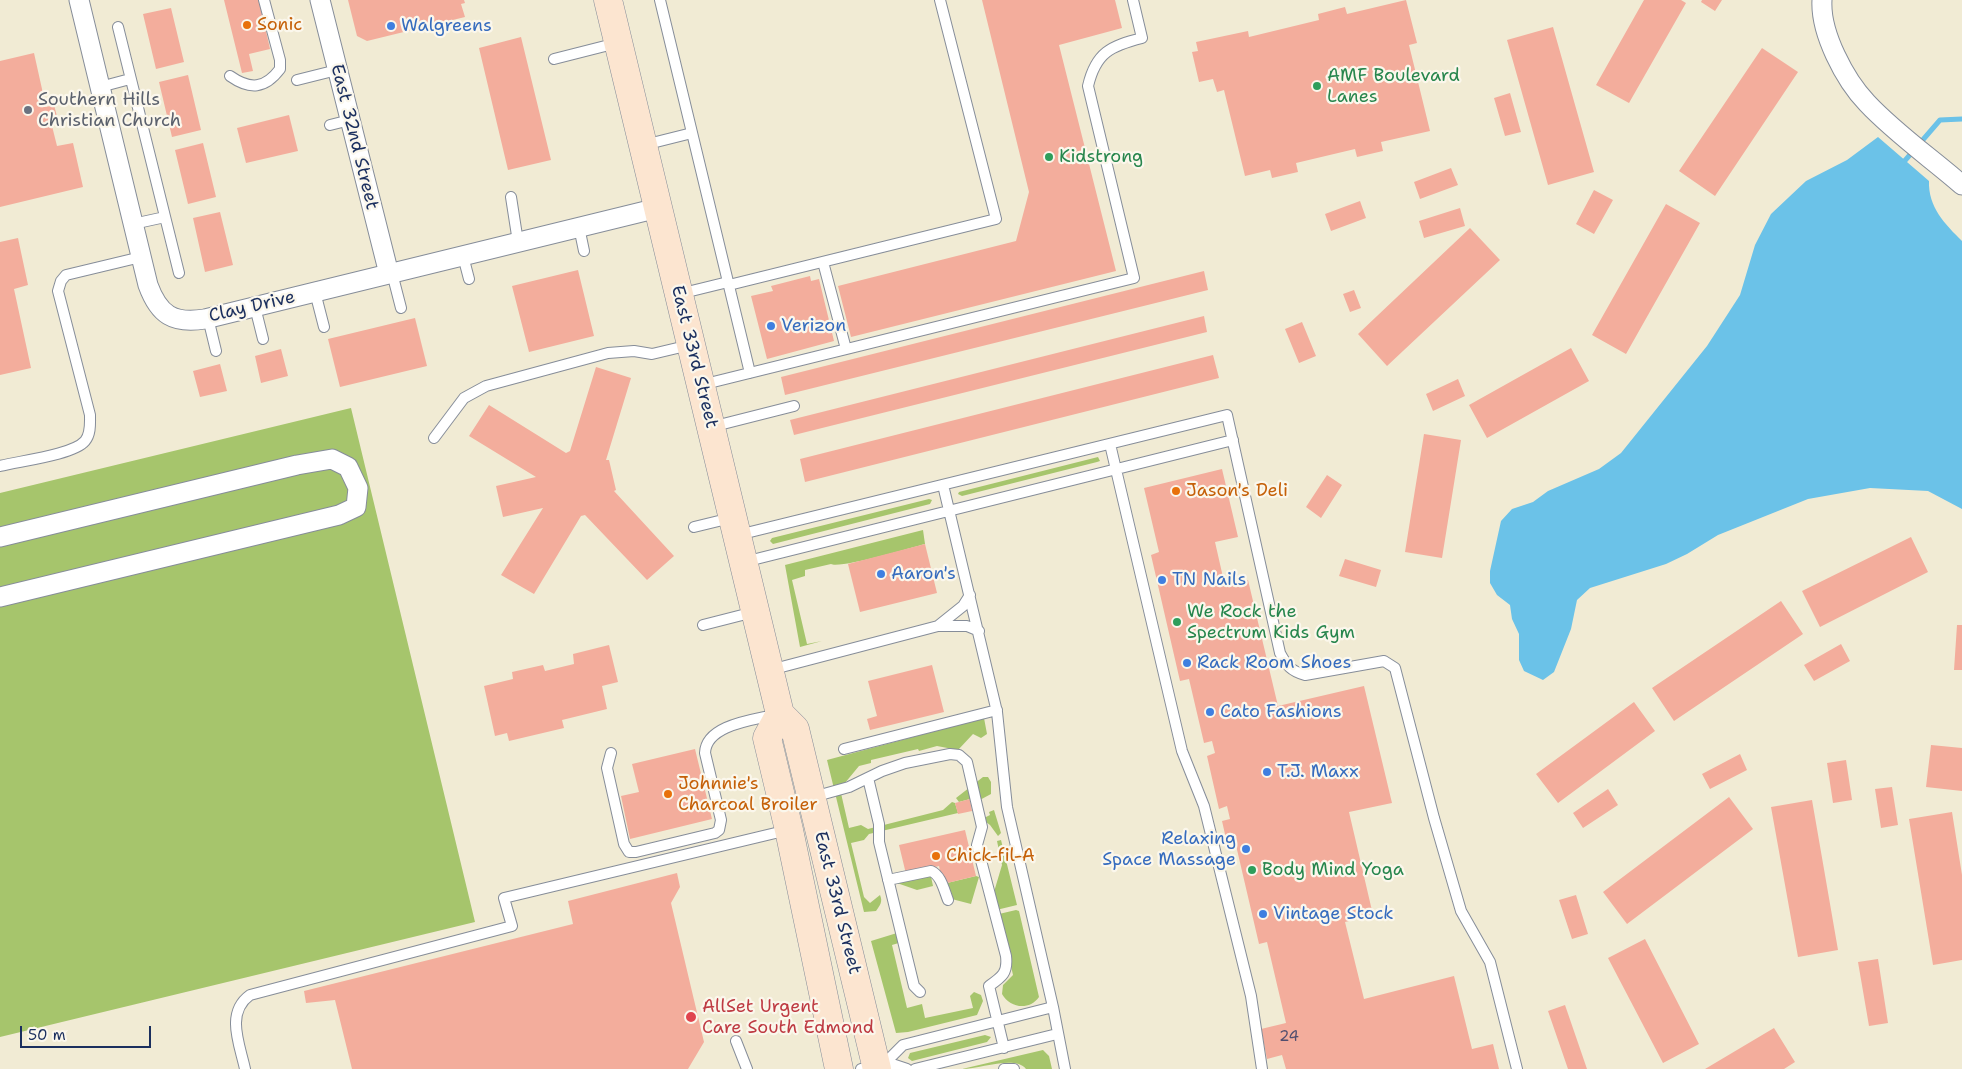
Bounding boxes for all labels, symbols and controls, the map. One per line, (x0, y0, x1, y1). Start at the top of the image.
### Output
place label: Sonic (257, 14, 302, 36)
place label: Walgreens (401, 15, 492, 37)
marker: Sonic (241, 19, 253, 31)
marker: Walgreens (385, 20, 397, 32)
street label: East 32nd Street (325, 62, 383, 212)
place label: AMF Boulevard Lanes (1327, 65, 1460, 108)
marker: AMF Boulevard Lanes (1311, 80, 1323, 92)
place label: Southern Hills Christian Church (38, 89, 181, 132)
marker: Southern Hills Christian Church (22, 104, 34, 116)
place label: Kidstrong (1059, 146, 1143, 168)
marker: Kidstrong (1043, 151, 1055, 163)
street label: East 33rd Street (666, 283, 722, 431)
street label: Clay Drive (207, 287, 297, 327)
place label: Verizon (781, 315, 846, 337)
marker: Verizon (765, 320, 777, 332)
place label: Jason's Deli (1186, 480, 1288, 502)
marker: Jason's Deli (1170, 485, 1182, 497)
place label: Aaron's (891, 563, 956, 585)
marker: Aaron's (875, 568, 887, 580)
place label: TN Nails (1172, 569, 1246, 591)
marker: TN Nails (1156, 574, 1168, 586)
place label: We Rock the Spectrum Kids Gym (1187, 601, 1355, 644)
marker: We Rock the Spectrum Kids Gym (1171, 616, 1183, 628)
place label: Rack Room Shoes (1197, 652, 1351, 674)
marker: Rack Room Shoes (1181, 657, 1193, 669)
place label: Cato Fashions (1220, 701, 1342, 723)
marker: Cato Fashions (1204, 706, 1216, 718)
place label: T.J. Maxx (1277, 761, 1359, 783)
marker: T.J. Maxx (1261, 766, 1273, 778)
place label: Johnnie's Charcoal Broiler (678, 773, 818, 816)
marker: Johnnie's Charcoal Broiler (662, 788, 674, 800)
place label: Relaxing Space Massage (1102, 828, 1236, 871)
street label: East 33rd Street (809, 829, 865, 977)
marker: Relaxing Space Massage (1240, 843, 1252, 855)
place label: Chick-fil-A (946, 845, 1035, 867)
marker: Chick-fil-A (930, 850, 942, 862)
place label: Body Mind Yoga (1262, 859, 1404, 881)
marker: Body Mind Yoga (1246, 864, 1258, 876)
place label: Vintage Stock (1273, 903, 1394, 925)
marker: Vintage Stock (1257, 908, 1269, 920)
place label: AllSet Urgent Care South Edmond (702, 996, 874, 1038)
marker: AllSet Urgent Care South Edmond (684, 1010, 698, 1024)
scale bar (22, 1016, 154, 1048)
text: 50 m (28, 1025, 66, 1045)
house number: 24 (1279, 1028, 1299, 1046)

